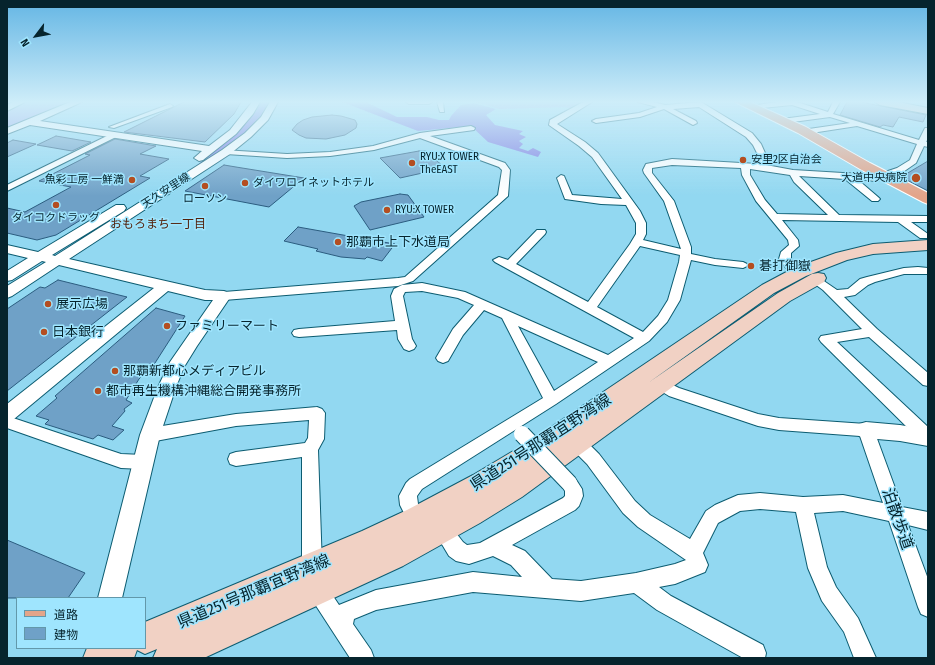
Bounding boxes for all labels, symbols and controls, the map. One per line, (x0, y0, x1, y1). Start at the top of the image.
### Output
north arrow (16, 16, 56, 56)
text: N (18, 36, 33, 49)
place label: RYU:X TOWER TheEAST (420, 150, 479, 176)
place label: 安里2区自治会 (751, 153, 822, 167)
marker: 安里2区自治会 (738, 155, 748, 165)
marker: RYU:X TOWER TheEAST (407, 158, 417, 168)
street label: 天久安里線 (139, 170, 193, 212)
place label: 大道中央病院 (841, 171, 907, 185)
marker: 大道中央病院 (910, 172, 922, 184)
place label: 魚彩工房 一鮮満 (44, 173, 124, 187)
marker: 魚彩工房 一鮮満 (127, 175, 137, 185)
place label: ダイワロイネットホテル (253, 176, 374, 190)
marker: ダイワロイネットホテル (240, 178, 250, 188)
marker: ローソン (200, 181, 210, 191)
place label: ローソン (183, 192, 227, 206)
marker: ダイコクドラッグ (51, 200, 61, 210)
place label: RYU:X TOWER (395, 203, 454, 217)
marker: RYU:X TOWER (382, 205, 392, 215)
place label: ダイコクドラッグ (12, 211, 100, 225)
district label: おもろまち一丁目 (110, 218, 206, 232)
place label: 那覇市上下水道局 (346, 234, 450, 250)
marker: 那覇市上下水道局 (333, 237, 343, 247)
place label: 碁打御嶽 (759, 258, 811, 274)
marker: 碁打御嶽 (746, 261, 756, 271)
place label: 展示広場 (56, 296, 108, 312)
marker: 展示広場 (43, 299, 53, 309)
place label: ファミリーマート (175, 318, 279, 334)
marker: ファミリーマート (162, 321, 172, 331)
place label: 日本銀行 (52, 324, 104, 340)
marker: 日本銀行 (39, 327, 49, 337)
place label: 那覇新都心メディアビル (123, 363, 266, 379)
marker: 那覇新都心メディアビル (110, 366, 120, 376)
place label: 都市再生機構沖縄総合開発事務所 (106, 383, 301, 399)
marker: 都市再生機構沖縄総合開発事務所 (93, 386, 103, 396)
street label: 県道251号那覇宜野湾線 (467, 390, 615, 496)
street label: 泊散歩道 (878, 486, 916, 552)
street label: 県道251号那覇宜野湾線 (175, 551, 333, 633)
legend (16, 597, 146, 649)
text: 道路 (54, 608, 78, 622)
text: 建物 (54, 628, 78, 642)

